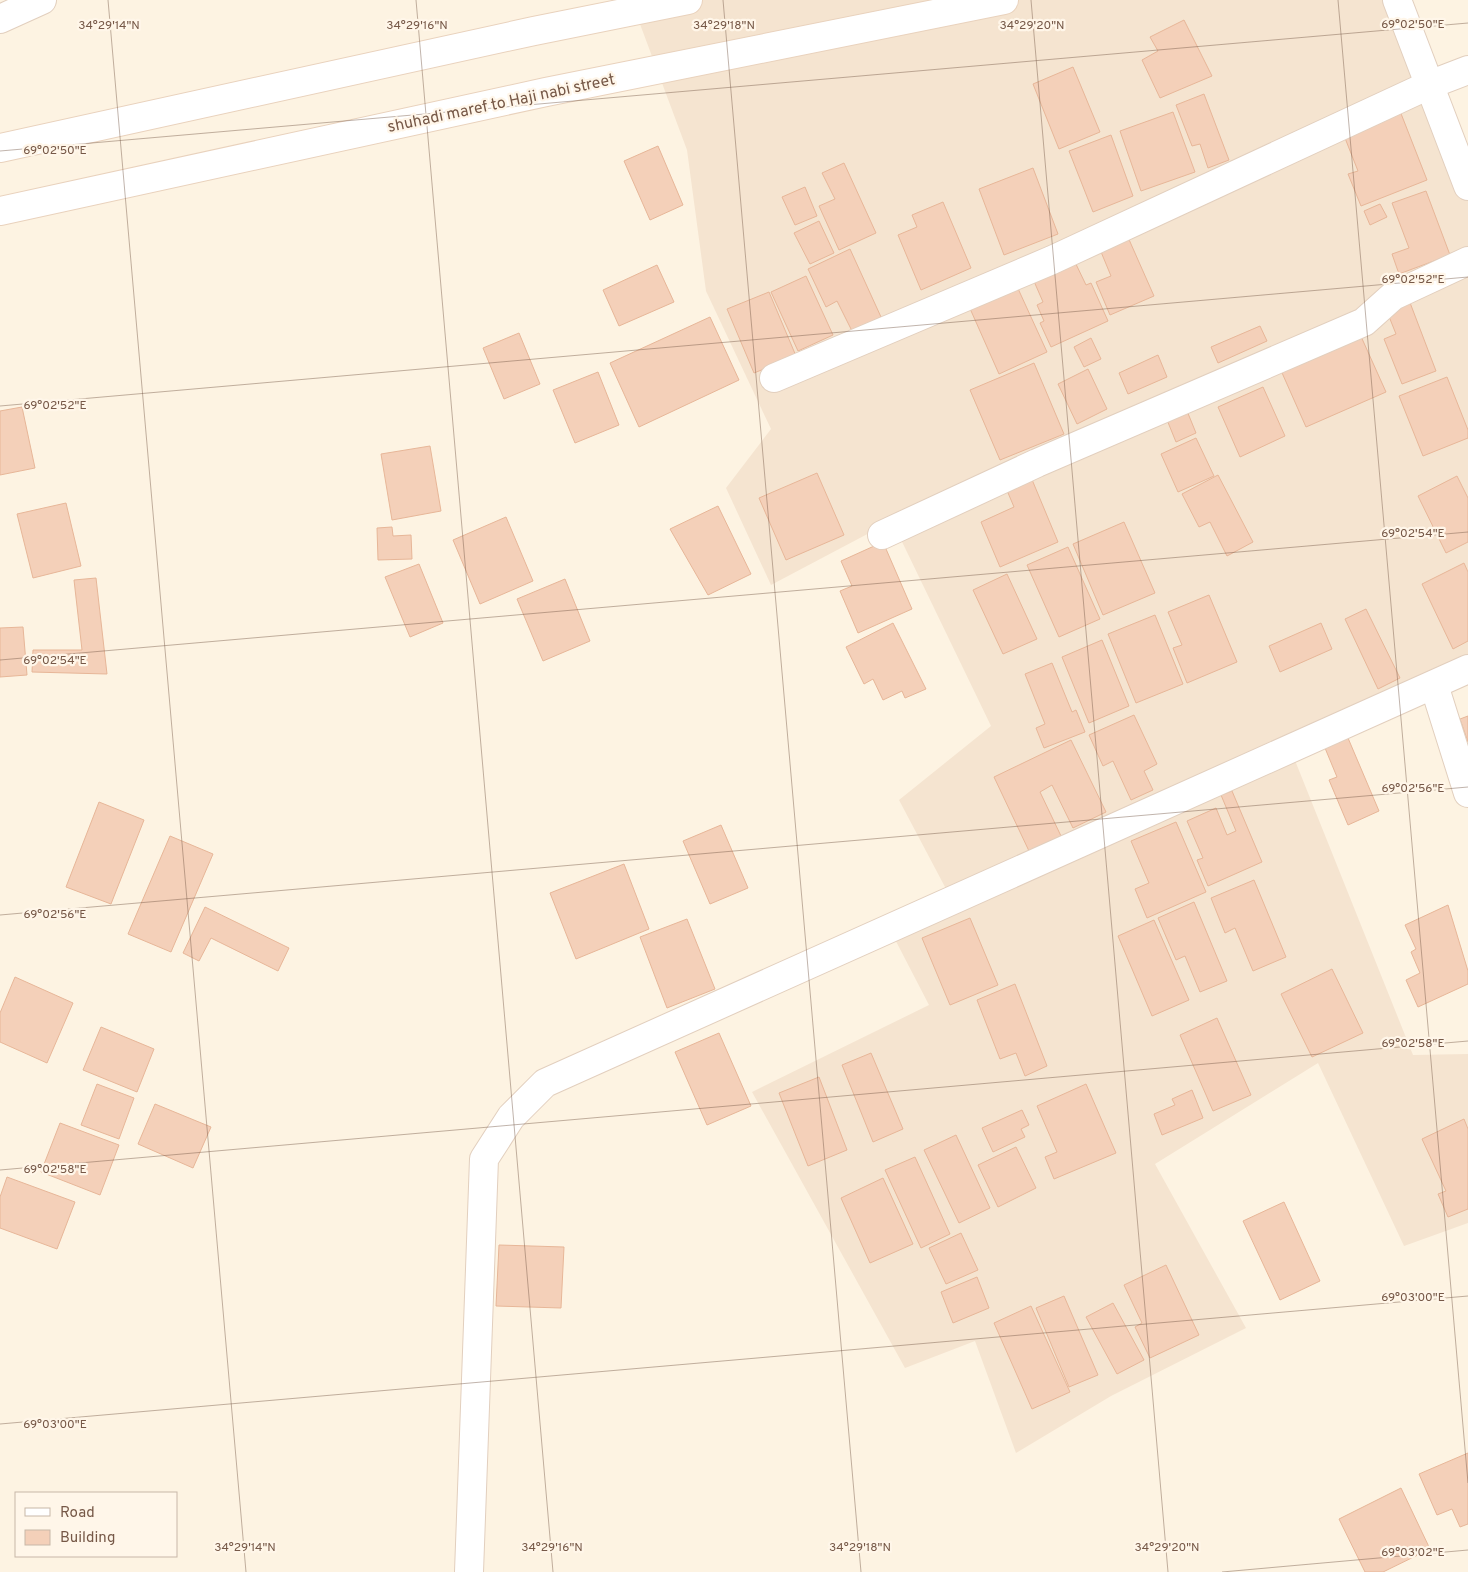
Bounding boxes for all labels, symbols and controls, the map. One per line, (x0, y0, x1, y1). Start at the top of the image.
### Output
text: 69°02'50"E (1381, 17, 1445, 33)
text: 34°29'14"N (78, 18, 140, 34)
text: 34°29'16"N (386, 18, 448, 34)
text: 34°29'18"N (693, 18, 755, 34)
text: 34°29'20"N (999, 18, 1065, 34)
street label: shuhadi maref to Haji nabi street (386, 70, 617, 138)
text: 69°02'50"E (23, 143, 87, 159)
text: 69°02'52"E (1381, 272, 1445, 288)
text: 69°02'52"E (23, 398, 87, 414)
text: 69°02'54"E (1381, 526, 1445, 542)
text: 69°02'54"E (23, 653, 87, 669)
text: 69°02'56"E (1381, 781, 1445, 797)
text: 69°02'56"E (23, 907, 87, 923)
text: 69°02'58"E (1381, 1036, 1445, 1052)
text: 69°02'58"E (23, 1162, 87, 1178)
text: 69°03'00"E (1381, 1290, 1445, 1306)
text: 69°03'00"E (23, 1417, 87, 1433)
legend (15, 1492, 178, 1557)
text: Road (60, 1504, 95, 1523)
text: Building (60, 1529, 115, 1548)
text: 34°29'14"N (214, 1540, 276, 1556)
text: 34°29'16"N (521, 1540, 583, 1556)
text: 34°29'18"N (829, 1540, 891, 1556)
text: 34°29'20"N (1134, 1540, 1200, 1556)
text: 69°03'02"E (1381, 1545, 1445, 1561)

